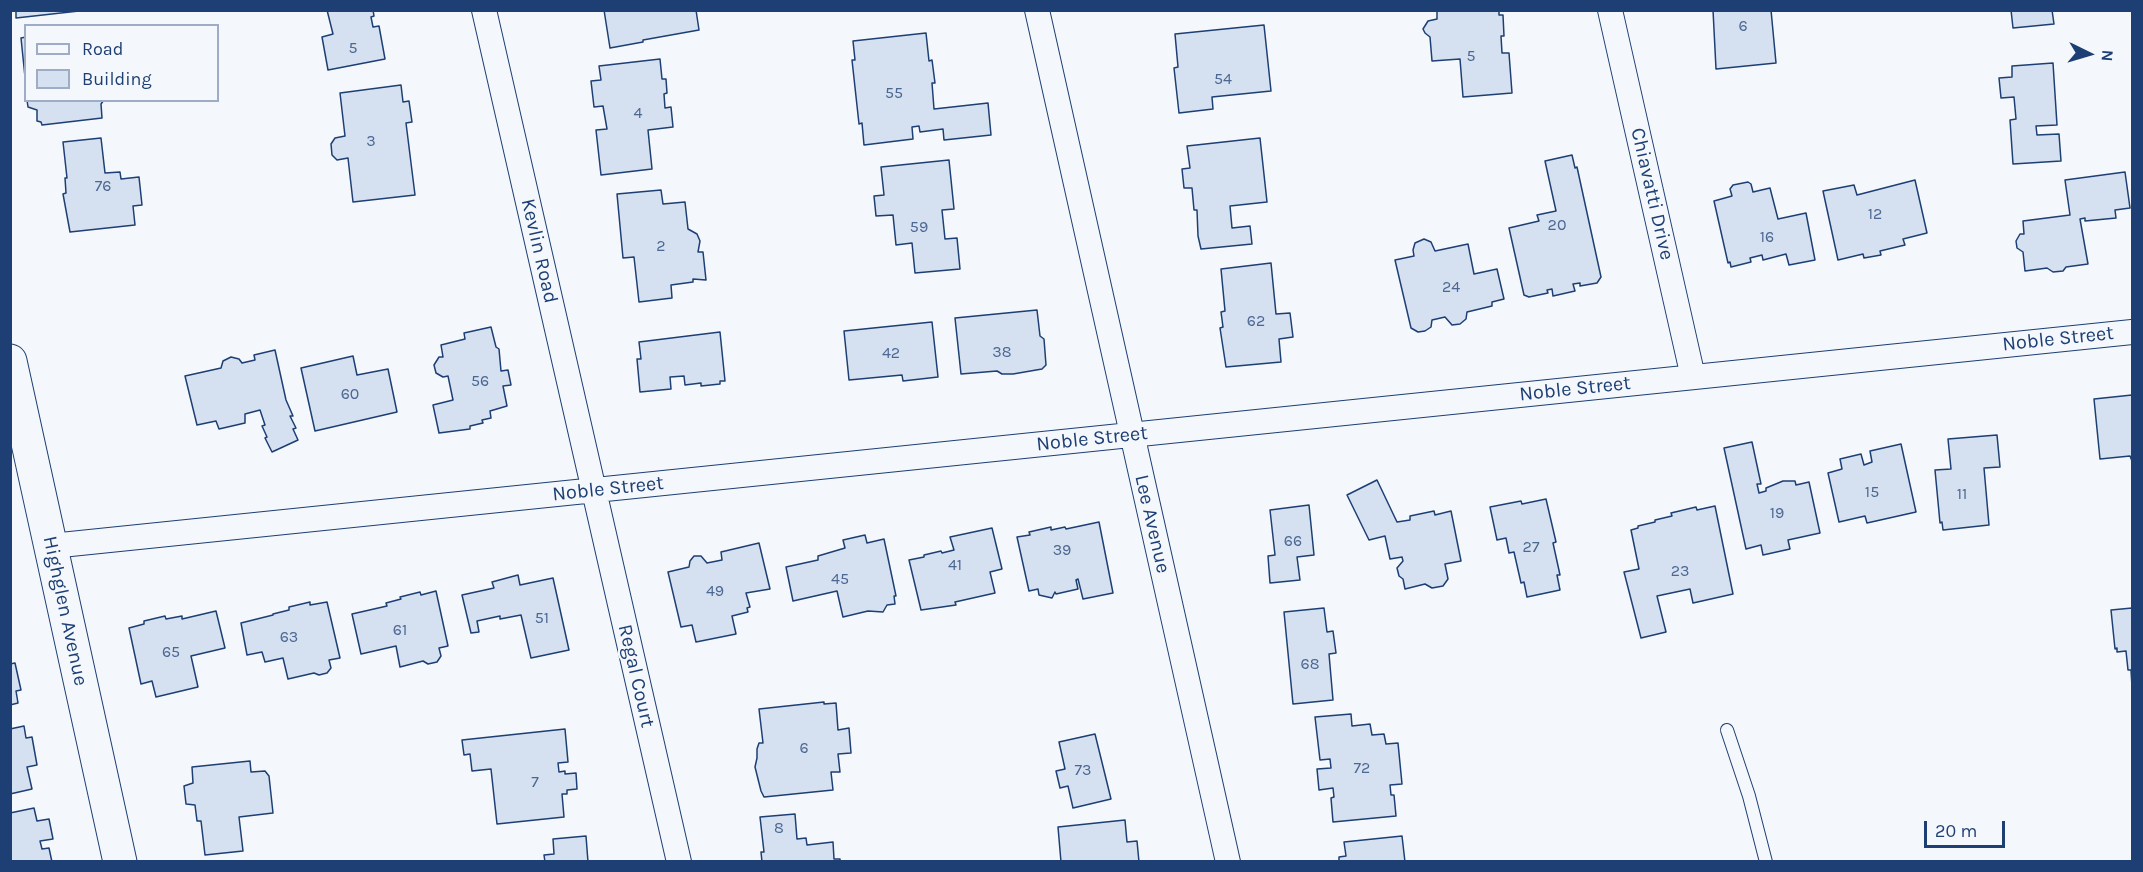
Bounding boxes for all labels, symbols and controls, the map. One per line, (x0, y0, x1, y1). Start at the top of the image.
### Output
house number: 6 (1738, 16, 1748, 36)
legend (24, 24, 219, 102)
north arrow (2059, 24, 2119, 84)
text: Road (82, 38, 123, 60)
house number: 5 (348, 38, 358, 58)
house number: 5 (1466, 46, 1476, 66)
text: N (2097, 49, 2117, 62)
text: Building (82, 68, 152, 90)
house number: 54 (1214, 69, 1232, 89)
house number: 55 (885, 83, 903, 103)
house number: 4 (634, 103, 642, 123)
street label: Chiavatti Drive (1625, 126, 1679, 262)
house number: 3 (366, 131, 376, 151)
house number: 76 (95, 176, 111, 196)
street label: Kevlin Road (515, 196, 563, 306)
house number: 12 (1868, 204, 1882, 224)
house number: 20 (1548, 215, 1566, 235)
house number: 59 (910, 217, 928, 237)
house number: 16 (1760, 227, 1774, 247)
house number: 2 (656, 236, 666, 256)
house number: 24 (1442, 277, 1460, 297)
house number: 62 (1247, 311, 1265, 331)
street label: Noble Street (2001, 321, 2115, 357)
house number: 38 (992, 342, 1012, 362)
house number: 42 (882, 343, 900, 363)
house number: 56 (471, 371, 489, 391)
street label: Noble Street (1518, 371, 1632, 407)
house number: 60 (341, 384, 359, 404)
street label: Noble Street (1035, 421, 1149, 457)
street label: Noble Street (551, 471, 665, 507)
street label: Lee Avenue (1129, 472, 1175, 576)
house number: 15 (1865, 482, 1879, 502)
house number: 11 (1957, 484, 1967, 504)
house number: 19 (1770, 503, 1784, 523)
house number: 66 (1284, 531, 1302, 551)
street label: Highglen Avenue (37, 534, 93, 688)
house number: 27 (1523, 537, 1539, 557)
house number: 39 (1053, 540, 1071, 560)
house number: 41 (948, 555, 962, 575)
house number: 23 (1671, 561, 1689, 581)
house number: 45 (831, 569, 849, 589)
house number: 49 (706, 581, 724, 601)
house number: 51 (535, 608, 549, 628)
house number: 61 (393, 620, 407, 640)
street label: Regal Court (612, 622, 660, 730)
house number: 63 (280, 627, 298, 647)
house number: 65 (162, 642, 180, 662)
house number: 68 (1301, 654, 1319, 674)
house number: 6 (799, 738, 809, 758)
house number: 72 (1354, 758, 1370, 778)
house number: 73 (1075, 760, 1091, 780)
house number: 7 (531, 772, 539, 792)
scale bar (1927, 809, 2008, 847)
house number: 8 (774, 818, 784, 838)
text: 20 m (1935, 820, 1977, 842)

